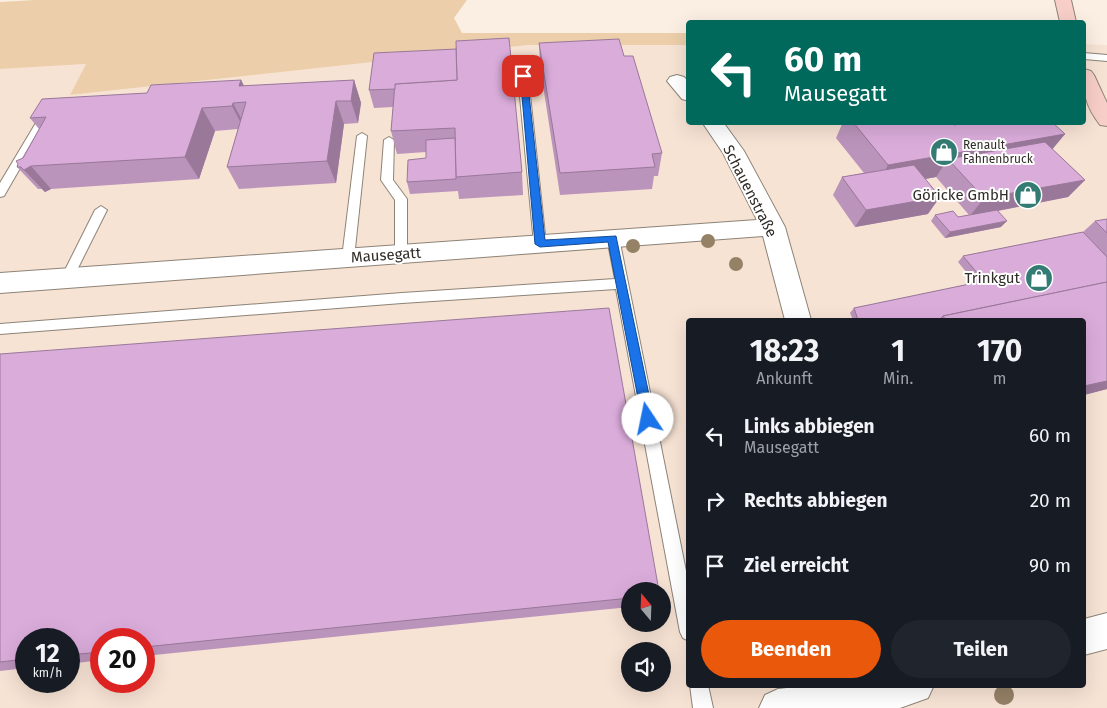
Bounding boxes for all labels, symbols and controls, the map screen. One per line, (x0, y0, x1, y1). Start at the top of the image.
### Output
text: 60 m (784, 38, 862, 80)
icon: left (701, 40, 766, 105)
pin (502, 55, 544, 97)
icon: arrive (509, 62, 537, 90)
text: Mausegatt (784, 80, 887, 107)
shop icon: Renault Fahnenbruck (929, 137, 959, 167)
place label: Renault Fahnenbruck (963, 138, 1034, 166)
street label: Schauenstraße (719, 142, 781, 240)
shop icon: Göricke GmbH (1013, 180, 1043, 210)
place label: Göricke GmbH (912, 186, 1009, 204)
street label: Mausegatt (350, 244, 422, 266)
shop icon: Trinkgut (1024, 263, 1054, 293)
place label: Trinkgut (965, 269, 1021, 287)
text: 18:23 (750, 333, 819, 369)
text: 1 (891, 333, 905, 369)
text: 170 (977, 333, 1022, 369)
text: Ankunft (756, 369, 813, 388)
text: Min. (883, 369, 913, 388)
text: m (993, 369, 1006, 388)
position arrow (621, 392, 673, 444)
text: Links abbiegen (744, 415, 875, 438)
icon: left (701, 422, 729, 450)
text: 60 m (1029, 424, 1071, 447)
text: Mausegatt (744, 438, 819, 457)
icon: right (701, 487, 729, 515)
text: Rechts abbiegen (744, 489, 887, 512)
text: 20 m (1030, 489, 1071, 512)
icon: arrive (701, 552, 729, 580)
text: Ziel erreicht (744, 554, 849, 577)
text: 90 m (1029, 554, 1071, 577)
north arrow (621, 582, 671, 632)
map controls (621, 582, 671, 692)
button: Beenden (701, 620, 881, 678)
button: Teilen (891, 620, 1071, 678)
speed limit sign: 20 (90, 628, 155, 693)
text: 12 (35, 639, 60, 669)
button: sound (621, 642, 671, 692)
text: km/h (33, 666, 62, 680)

